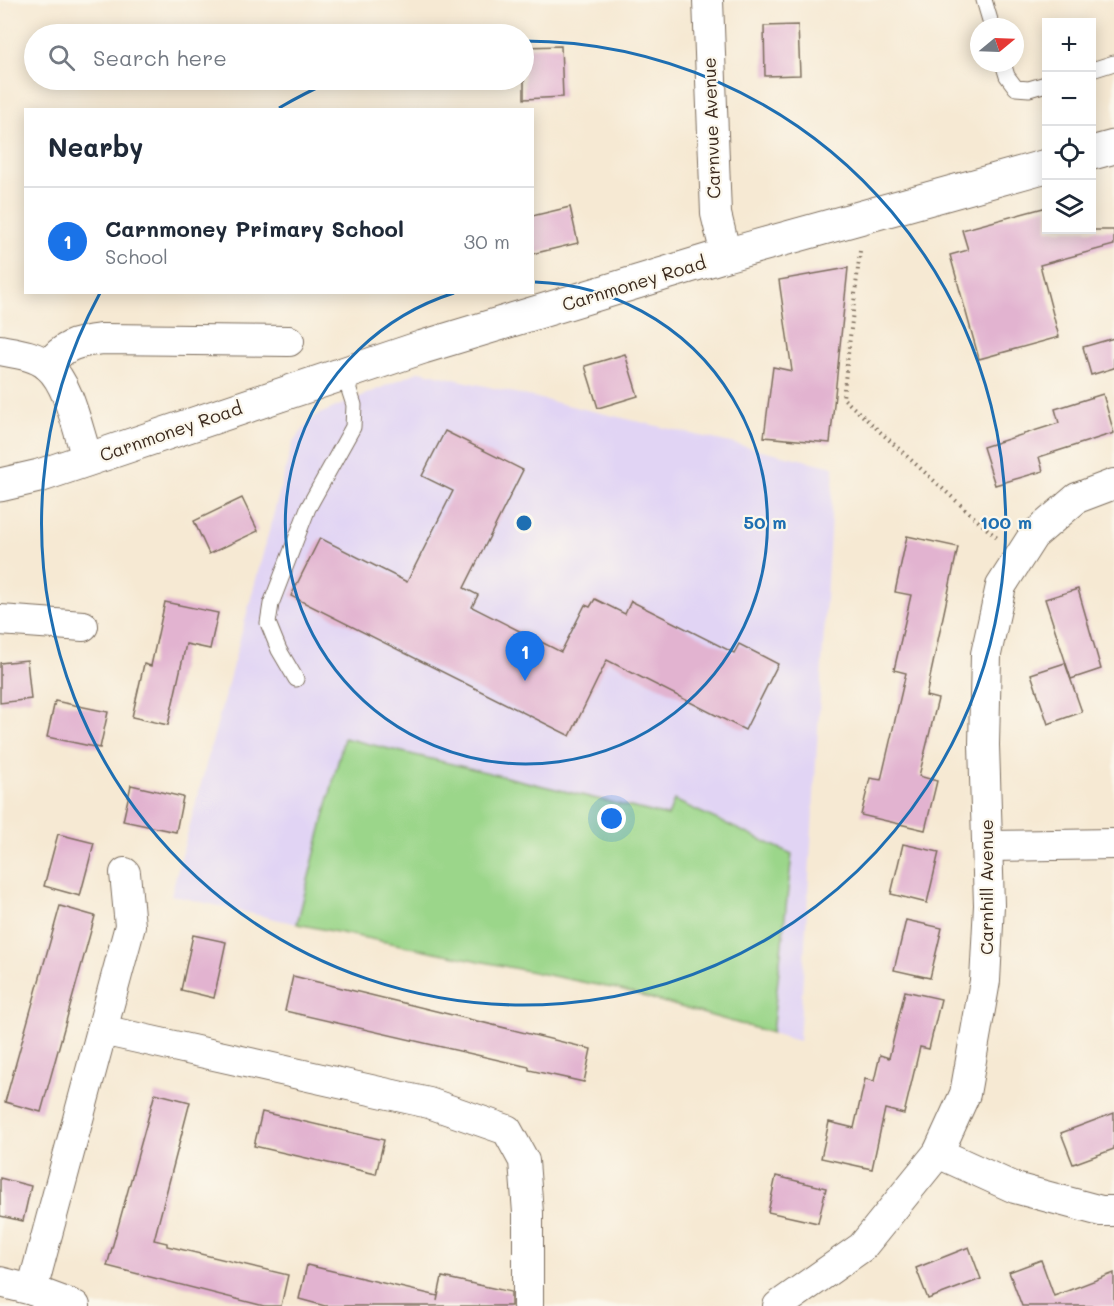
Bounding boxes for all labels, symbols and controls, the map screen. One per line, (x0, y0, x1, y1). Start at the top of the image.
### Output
north arrow (970, 18, 1024, 72)
map controls (1042, 18, 1096, 234)
button: + (1042, 18, 1096, 72)
search box (24, 24, 534, 90)
icon: search (45, 41, 78, 74)
text: Search here (93, 43, 227, 72)
street label: Carnvue Avenue (697, 57, 725, 199)
button: − (1042, 72, 1096, 126)
button: locate (1042, 126, 1096, 180)
text: Nearby (48, 130, 143, 164)
button: layers (1042, 180, 1096, 234)
text: Carnmoney Primary School (105, 214, 404, 243)
text: 1 (63, 228, 72, 254)
text: 30 m (464, 228, 510, 254)
text: School (105, 243, 168, 269)
street label: Carnmoney Road (559, 250, 709, 316)
street label: Carnmoney Road (96, 395, 245, 467)
text: 50 m (744, 510, 786, 534)
text: 100 m (980, 510, 1032, 534)
centre of rings (514, 513, 534, 533)
pin: 1 (506, 632, 544, 681)
your location (597, 804, 626, 833)
street label: Carnhill Avenue (974, 819, 998, 955)

